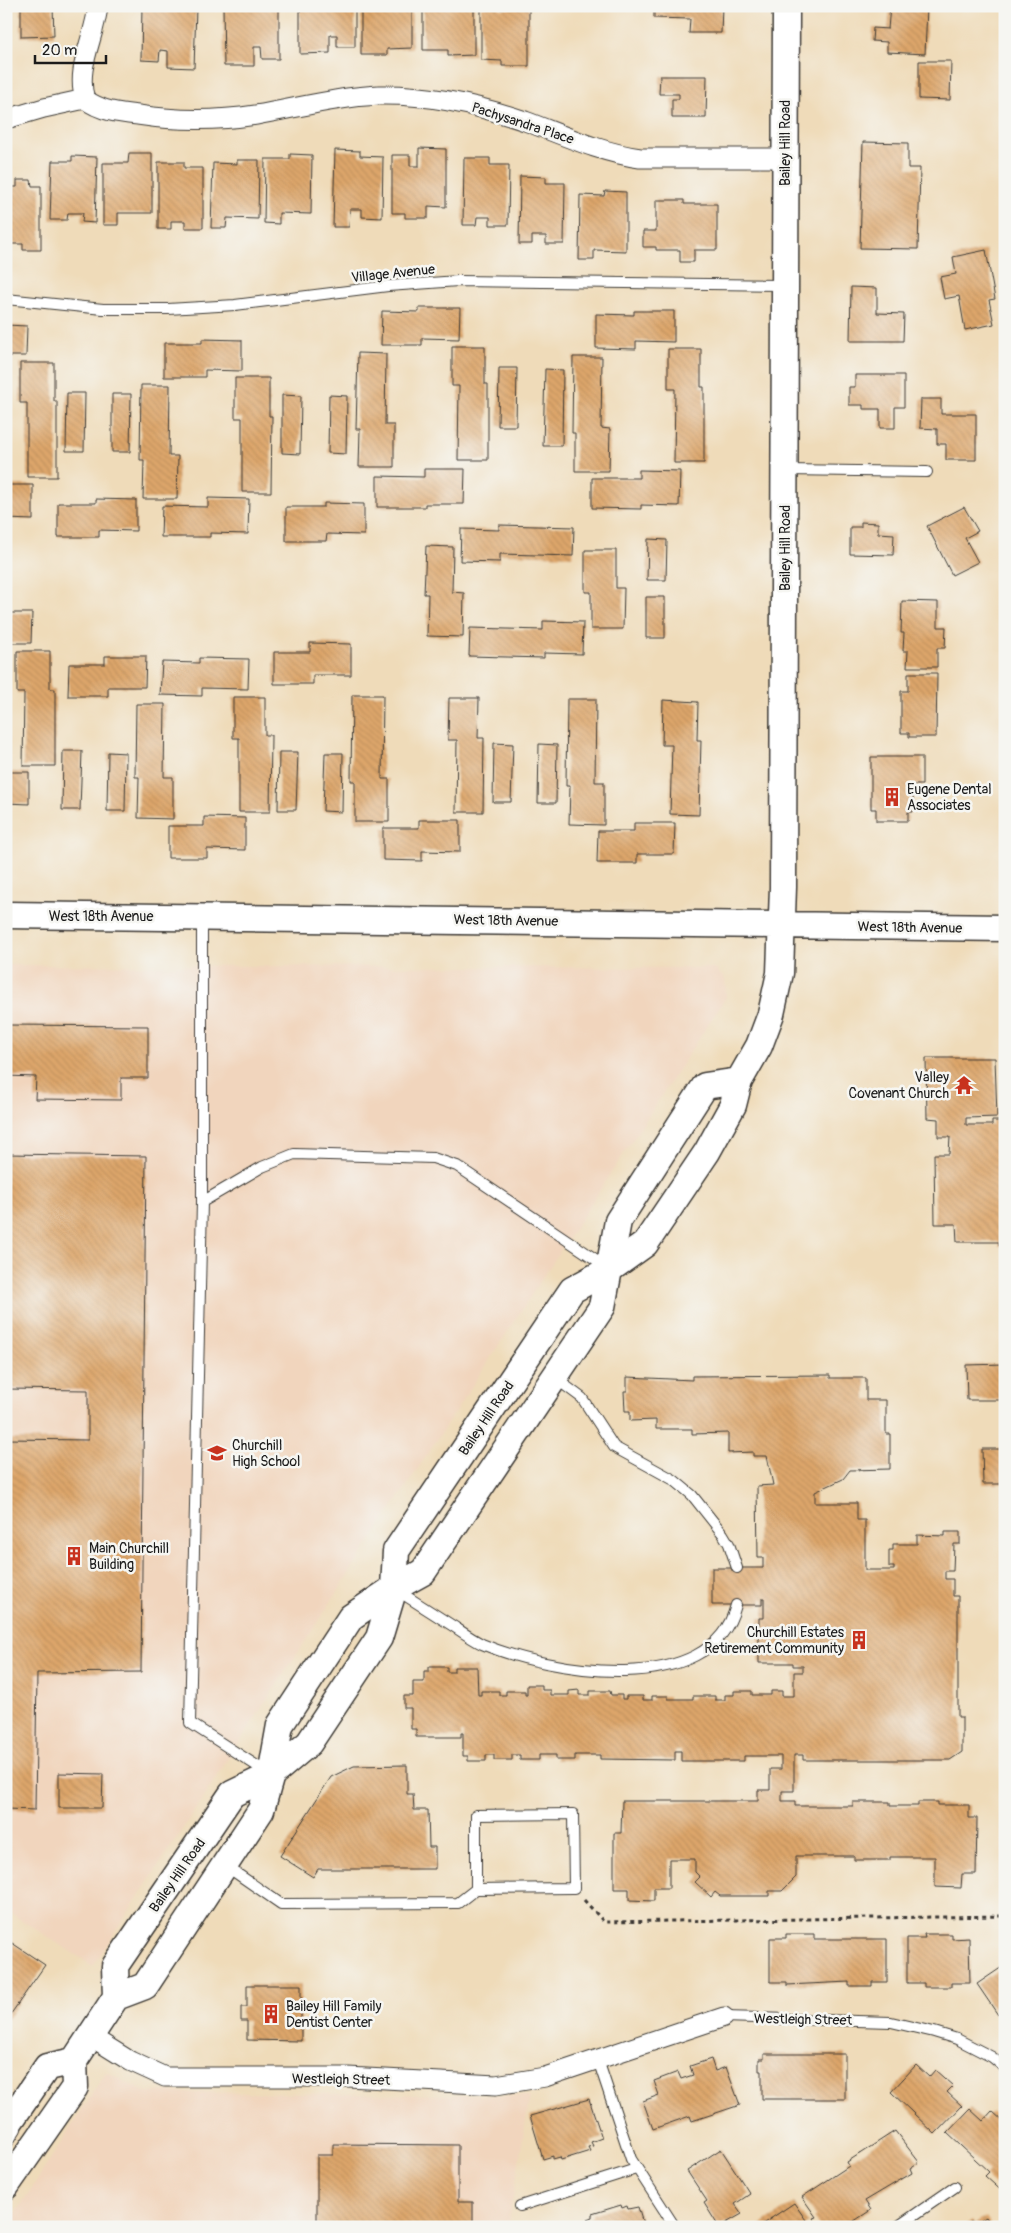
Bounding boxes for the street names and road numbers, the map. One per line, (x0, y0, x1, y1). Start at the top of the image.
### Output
street label: Pachysandra Place (470, 99, 576, 148)
street label: Bailey Hill Road (777, 100, 794, 186)
street label: Village Avenue (350, 261, 436, 286)
street label: Bailey Hill Road (777, 505, 794, 591)
street label: West 18th Avenue (49, 908, 153, 925)
street label: West 18th Avenue (454, 911, 559, 930)
street label: West 18th Avenue (858, 918, 963, 937)
street label: Bailey Hill Road (455, 1378, 518, 1459)
street label: Bailey Hill Road (146, 1835, 209, 1915)
street label: Westleigh Street (754, 2010, 853, 2029)
street label: Westleigh Street (292, 2070, 391, 2089)

